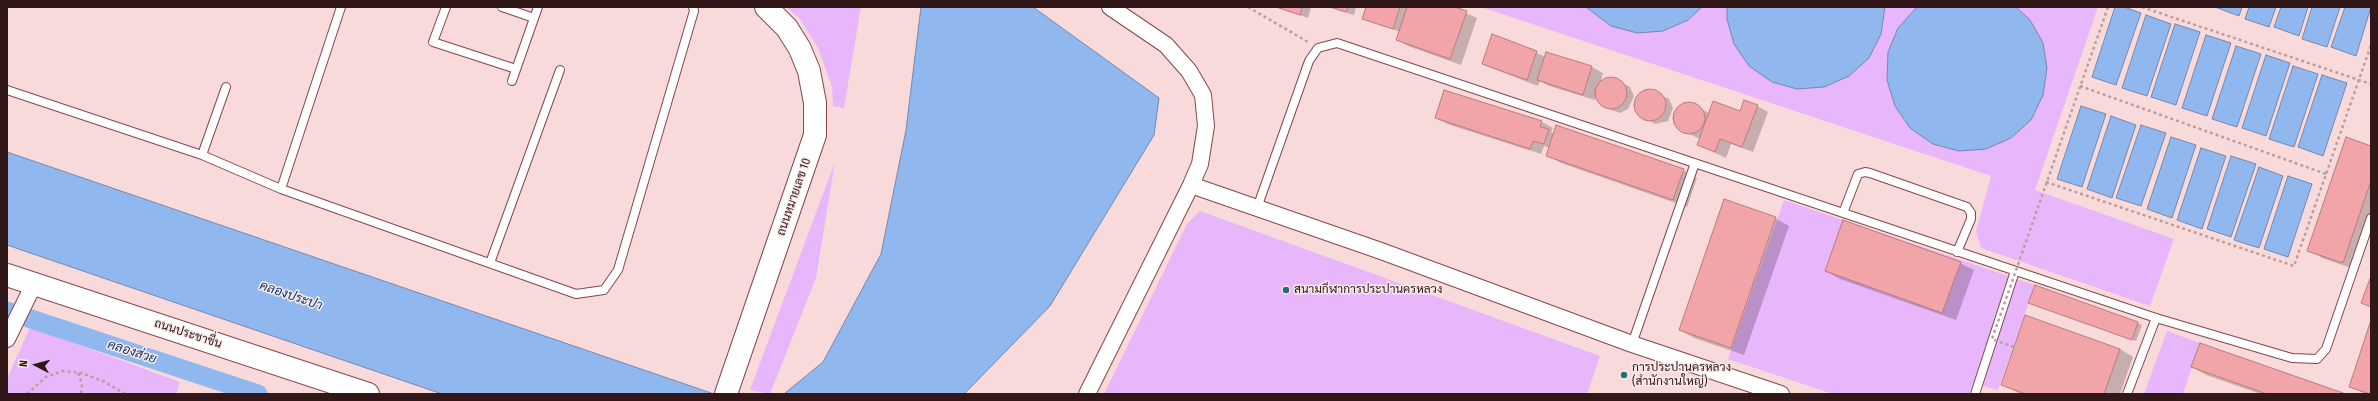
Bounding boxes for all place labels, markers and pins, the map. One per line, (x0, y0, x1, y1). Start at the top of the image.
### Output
place label: สนามกีฬาการประปานครหลวง (1294, 283, 1442, 297)
marker: สนามกีฬาการประปานครหลวง (1281, 285, 1291, 295)
place label: การประปานครหลวง (สำนักงานใหญ่) (1632, 361, 1731, 389)
marker: การประปานครหลวง (สำนักงานใหญ่) (1619, 370, 1629, 380)

